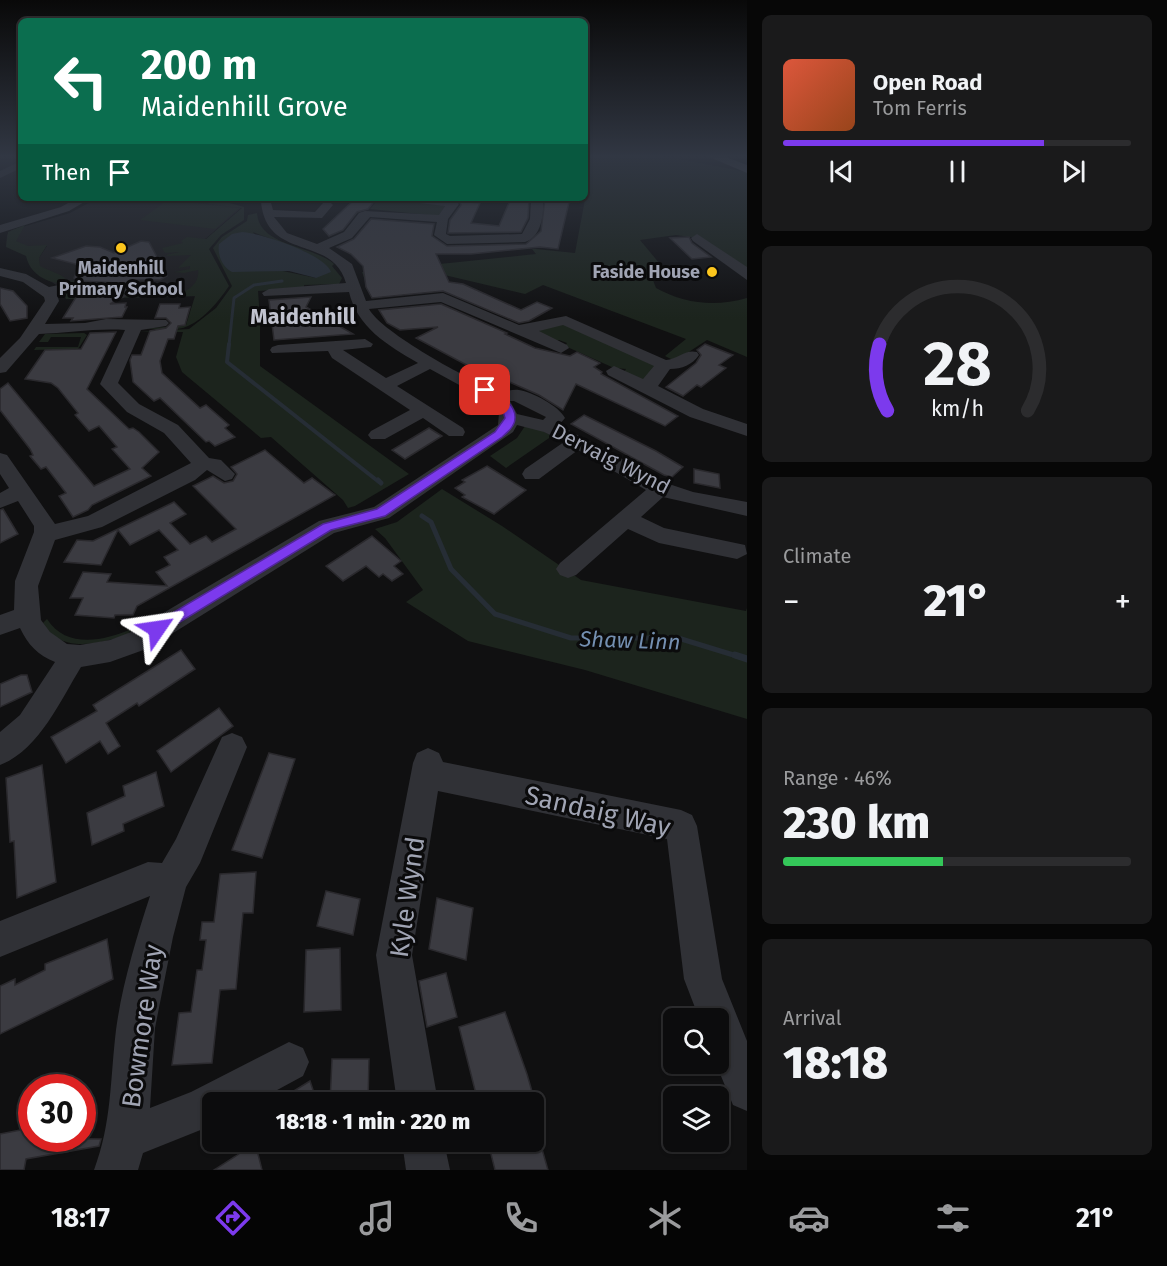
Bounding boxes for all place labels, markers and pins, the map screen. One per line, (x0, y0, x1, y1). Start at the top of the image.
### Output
marker: Maidenhill Primary School (114, 241, 128, 255)
place label: Maidenhill Primary School (59, 257, 184, 300)
place label: Faside House (592, 261, 700, 283)
marker: Faside House (705, 265, 719, 279)
pin (459, 364, 510, 415)

